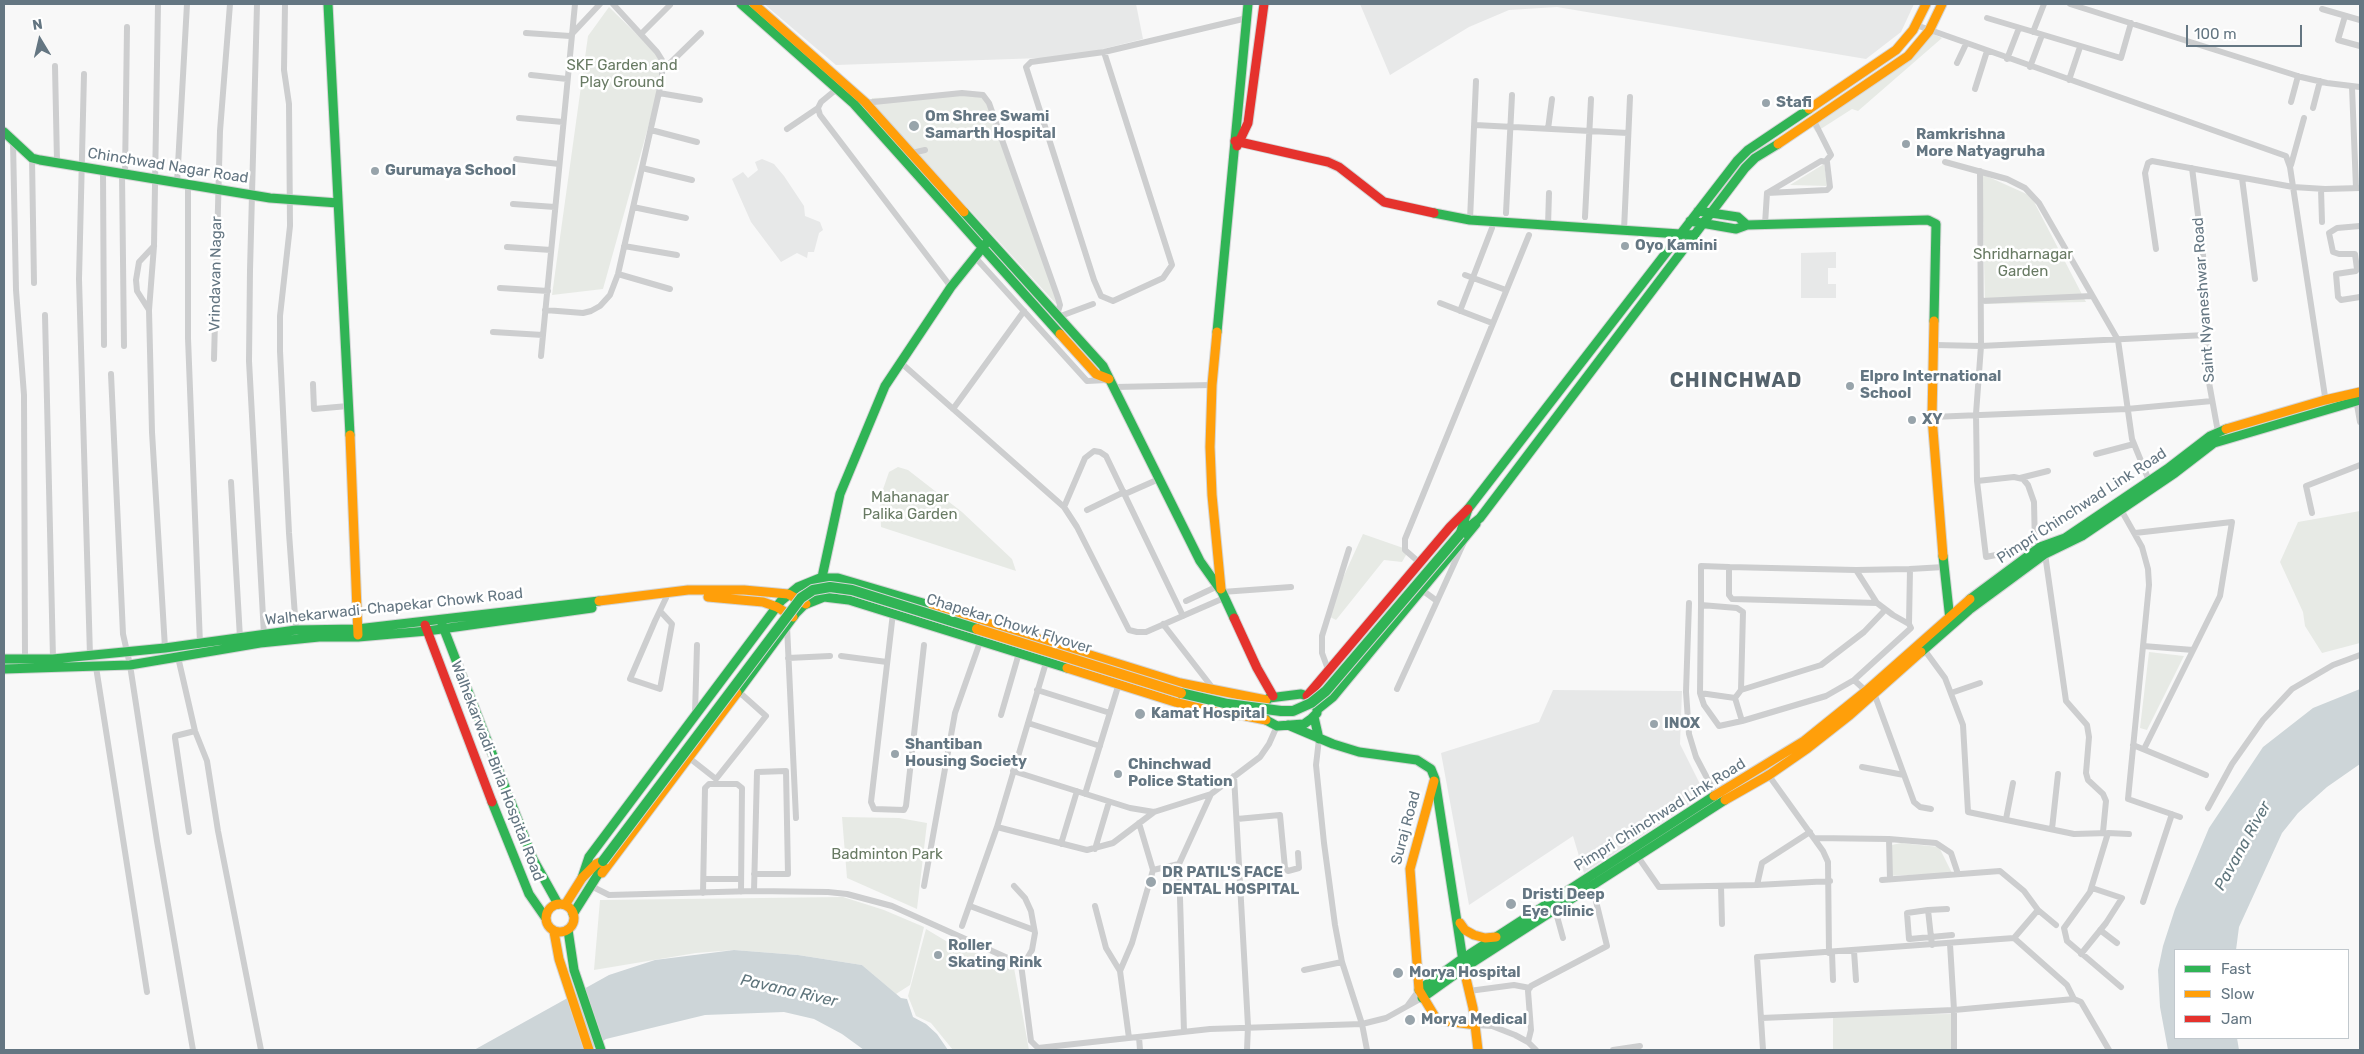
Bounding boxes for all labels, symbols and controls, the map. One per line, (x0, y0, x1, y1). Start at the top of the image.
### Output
north arrow (15, 15, 65, 65)
scale bar (2189, 15, 2305, 47)
text: N (31, 16, 44, 34)
text: 100 m (2194, 25, 2236, 43)
park label: SKF Garden and Play Ground (566, 57, 678, 92)
place label: Stafi (1776, 94, 1812, 112)
marker: Stafi (1760, 97, 1772, 109)
place label: Om Shree Swami Samarth Hospital (925, 108, 1056, 143)
marker: Om Shree Swami Samarth Hospital (907, 119, 921, 133)
place label: Ramkrishna More Natyagruha (1916, 126, 2045, 161)
marker: Ramkrishna More Natyagruha (1900, 138, 1912, 150)
street label: Chinchwad Nagar Road (86, 144, 250, 188)
place label: Gurumaya School (385, 162, 516, 180)
marker: Gurumaya School (369, 165, 381, 177)
street label: Vrindavan Nagar (206, 216, 226, 332)
street label: Saint Nyaneshwar Road (2189, 217, 2219, 383)
place label: Oyo Kamini (1635, 237, 1717, 255)
marker: Oyo Kamini (1619, 240, 1631, 252)
park label: Shridharnagar Garden (1973, 246, 2073, 281)
place label: Elpro International School (1860, 368, 2001, 403)
district label: CHINCHWAD (1669, 369, 1803, 393)
marker: Elpro International School (1844, 380, 1856, 392)
place label: XY (1922, 411, 1943, 429)
marker: XY (1906, 414, 1918, 426)
street label: Pimpri Chinchwad Link Road (1994, 444, 2170, 568)
park label: Mahanagar Palika Garden (862, 489, 958, 524)
street label: Walhekarwadi-Chapekar Chowk Road (264, 585, 524, 629)
street label: Chapekar Chowk Flyover (924, 590, 1094, 658)
street label: Walhekarwadi-Birla Hospital Road (447, 659, 547, 883)
place label: Kamat Hospital (1151, 705, 1265, 723)
marker: Kamat Hospital (1133, 707, 1147, 721)
place label: INOX (1664, 715, 1700, 733)
marker: INOX (1648, 718, 1660, 730)
place label: Shantiban Housing Society (905, 736, 1027, 771)
marker: Shantiban Housing Society (889, 748, 901, 760)
street label: Pimpri Chinchwad Link Road (1571, 755, 1749, 875)
place label: Chinchwad Police Station (1128, 756, 1233, 791)
marker: Chinchwad Police Station (1112, 768, 1124, 780)
street label: Suraj Road (1388, 789, 1424, 867)
water label: Pavana River (2211, 798, 2275, 894)
park label: Badminton Park (831, 846, 943, 864)
place label: DR PATIL'S FACE DENTAL HOSPITAL (1162, 864, 1299, 899)
marker: DR PATIL'S FACE DENTAL HOSPITAL (1144, 875, 1158, 889)
place label: Dristi Deep Eye Clinic (1522, 886, 1605, 921)
marker: Dristi Deep Eye Clinic (1504, 897, 1518, 911)
place label: Roller Skating Rink (948, 937, 1042, 972)
marker: Roller Skating Rink (932, 949, 944, 961)
legend (2174, 949, 2349, 1039)
text: Fast (2221, 960, 2251, 978)
place label: Morya Hospital (1409, 964, 1521, 982)
marker: Morya Hospital (1391, 966, 1405, 980)
water label: Pavana River (739, 971, 839, 1011)
text: Slow (2221, 985, 2254, 1003)
text: Jam (2221, 1010, 2252, 1028)
place label: Morya Medical (1421, 1011, 1527, 1029)
marker: Morya Medical (1403, 1013, 1417, 1027)

